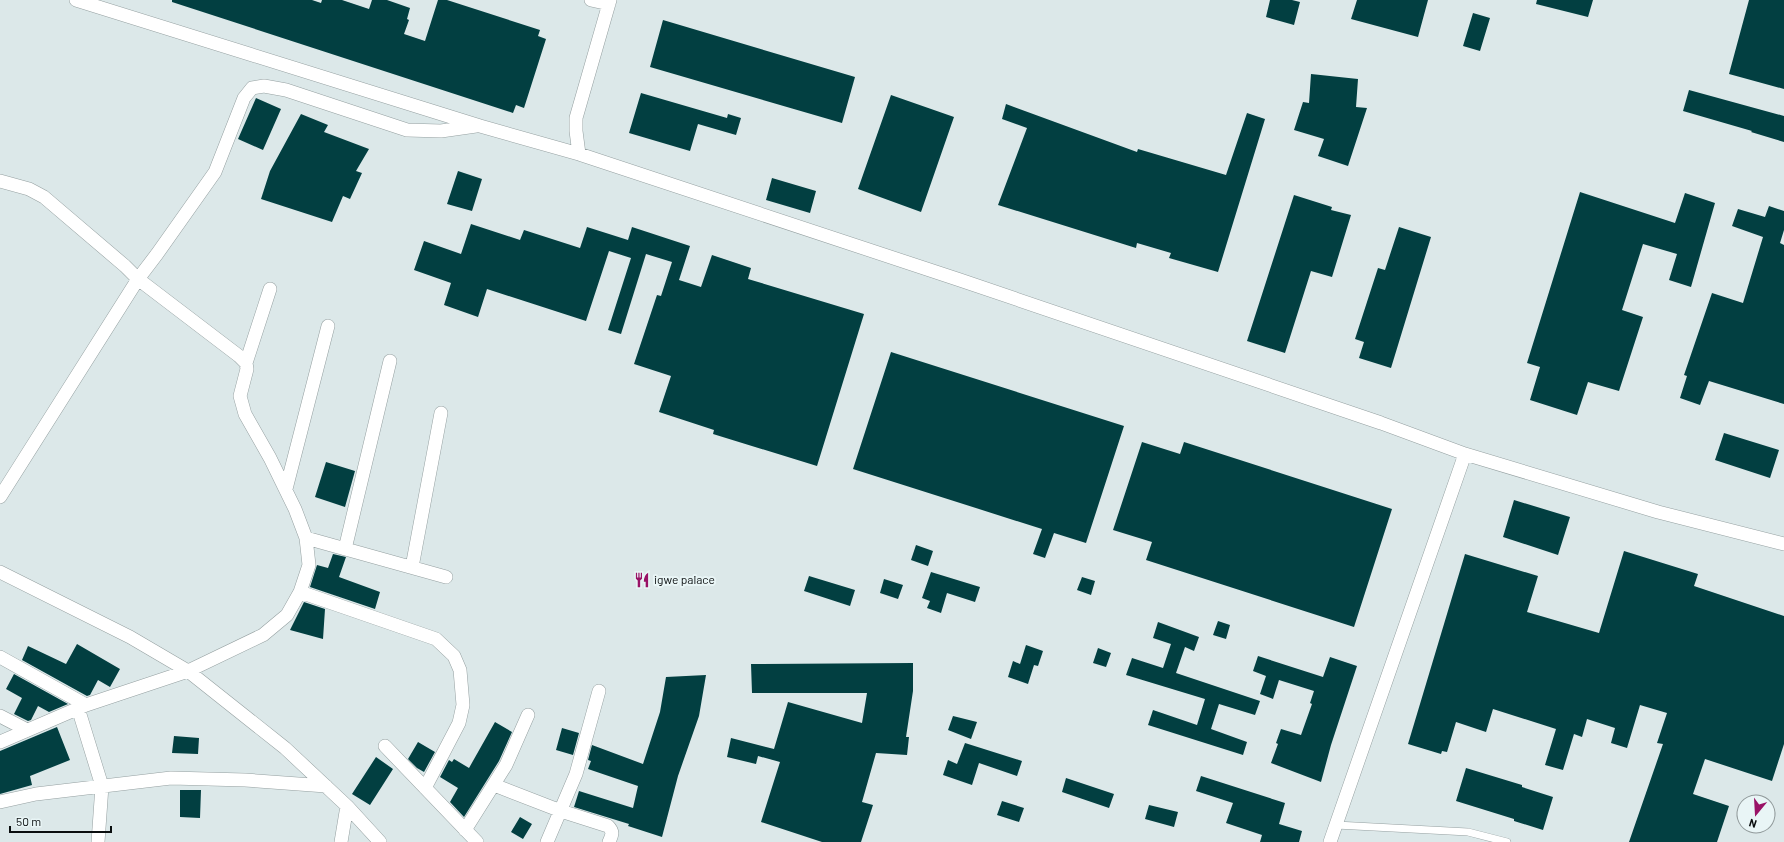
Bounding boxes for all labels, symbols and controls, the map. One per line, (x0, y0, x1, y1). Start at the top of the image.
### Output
restaurant icon: igwe palace (633, 571, 651, 589)
place label: igwe palace (654, 572, 715, 586)
north arrow (1736, 794, 1776, 834)
scale bar (10, 808, 111, 834)
text: 50 m (16, 814, 41, 828)
text: N (1747, 817, 1758, 831)

